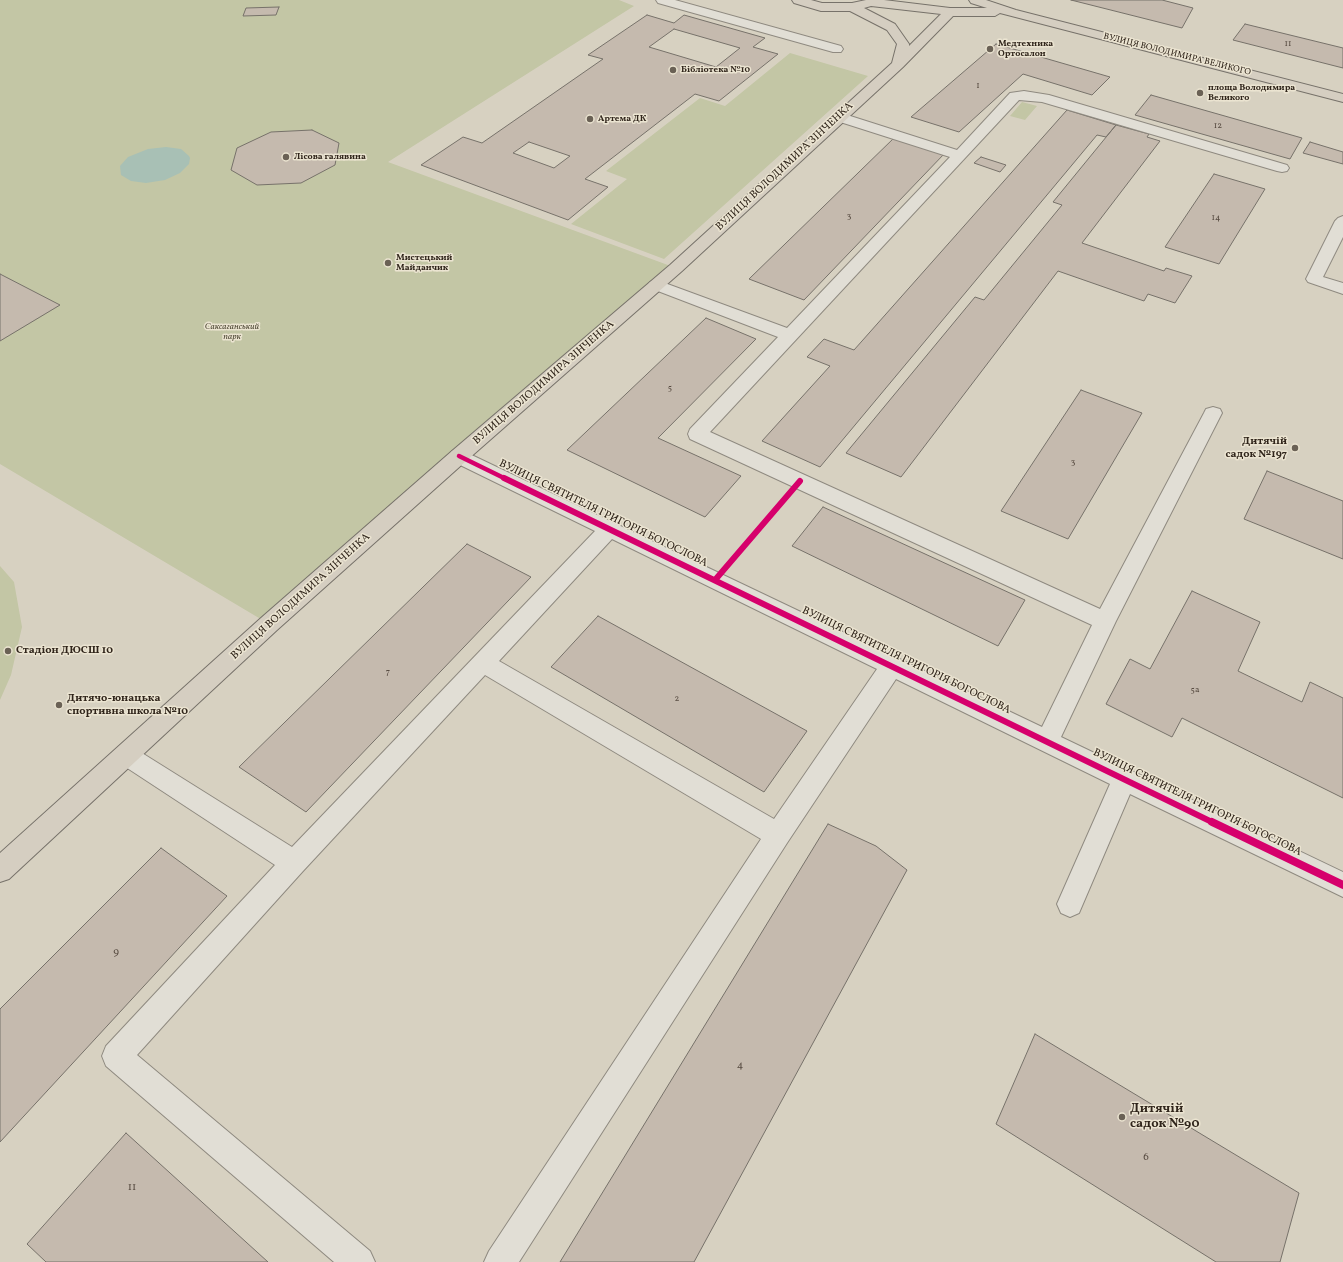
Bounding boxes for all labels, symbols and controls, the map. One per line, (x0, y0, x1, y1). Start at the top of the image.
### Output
street label: ВУЛИЦЯ ВОЛОДИМИРА ВЕЛИКОГО (1102, 31, 1252, 79)
place label: Медтехника Ортосалон (998, 39, 1053, 60)
house number: 11 (1285, 39, 1291, 49)
marker: Медтехника Ортосалон (985, 44, 995, 54)
marker: Бібліотека №10 (668, 65, 678, 75)
place label: Бібліотека №10 (681, 65, 750, 75)
house number: 1 (976, 81, 980, 91)
place label: площа Володимира Великого (1208, 83, 1295, 104)
marker: площа Володимира Великого (1195, 88, 1205, 98)
street label: ВУЛИЦЯ ВОЛОДИМИРА ЗІНЧЕНКА (714, 100, 856, 234)
marker: Артема ДК (585, 114, 595, 124)
place label: Артема ДК (598, 114, 646, 124)
house number: 12 (1214, 121, 1222, 131)
marker: Лісова галявина (281, 152, 291, 162)
place label: Лісова галявина (294, 152, 366, 162)
house number: 3 (847, 211, 851, 221)
house number: 14 (1212, 213, 1220, 223)
place label: Мистецький Майданчик (396, 253, 452, 274)
marker: Мистецький Майданчик (383, 258, 393, 268)
street label: ВУЛИЦЯ ВОЛОДИМИРА ЗІНЧЕНКА (471, 318, 617, 448)
park label: Саксаганський парк (205, 322, 259, 343)
house number: 5 (668, 383, 672, 393)
place label: Дитячій садок №197 (1225, 435, 1287, 461)
marker: Дитячій садок №197 (1290, 443, 1300, 453)
house number: 3 (1071, 457, 1075, 467)
street label: ВУЛИЦЯ СВЯТИТЕЛЯ ГРИГОРІЯ БОГОСЛОВА (496, 458, 710, 570)
street label: ВУЛИЦЯ ВОЛОДИМИРА ЗІНЧЕНКА (229, 531, 373, 663)
street label: ВУЛИЦЯ СВЯТИТЕЛЯ ГРИГОРІЯ БОГОСЛОВА (799, 605, 1013, 717)
place label: Стадіон ДЮСШ 10 (16, 644, 113, 658)
marker: Стадіон ДЮСШ 10 (3, 646, 13, 656)
house number: 7 (386, 667, 390, 677)
house number: 5а (1191, 685, 1199, 695)
place label: Дитячо-юнацька спортивна школа №10 (67, 692, 188, 718)
house number: 2 (675, 694, 679, 704)
marker: Дитячо-юнацька спортивна школа №10 (54, 700, 64, 710)
street label: ВУЛИЦЯ СВЯТИТЕЛЯ ГРИГОРІЯ БОГОСЛОВА (1090, 747, 1304, 859)
house number: 9 (113, 946, 119, 960)
house number: 4 (737, 1059, 743, 1073)
place label: Дитячiй садок №90 (1130, 1102, 1199, 1133)
marker: Дитячiй садок №90 (1117, 1112, 1127, 1122)
house number: 6 (1143, 1151, 1149, 1165)
house number: 11 (128, 1181, 136, 1195)

